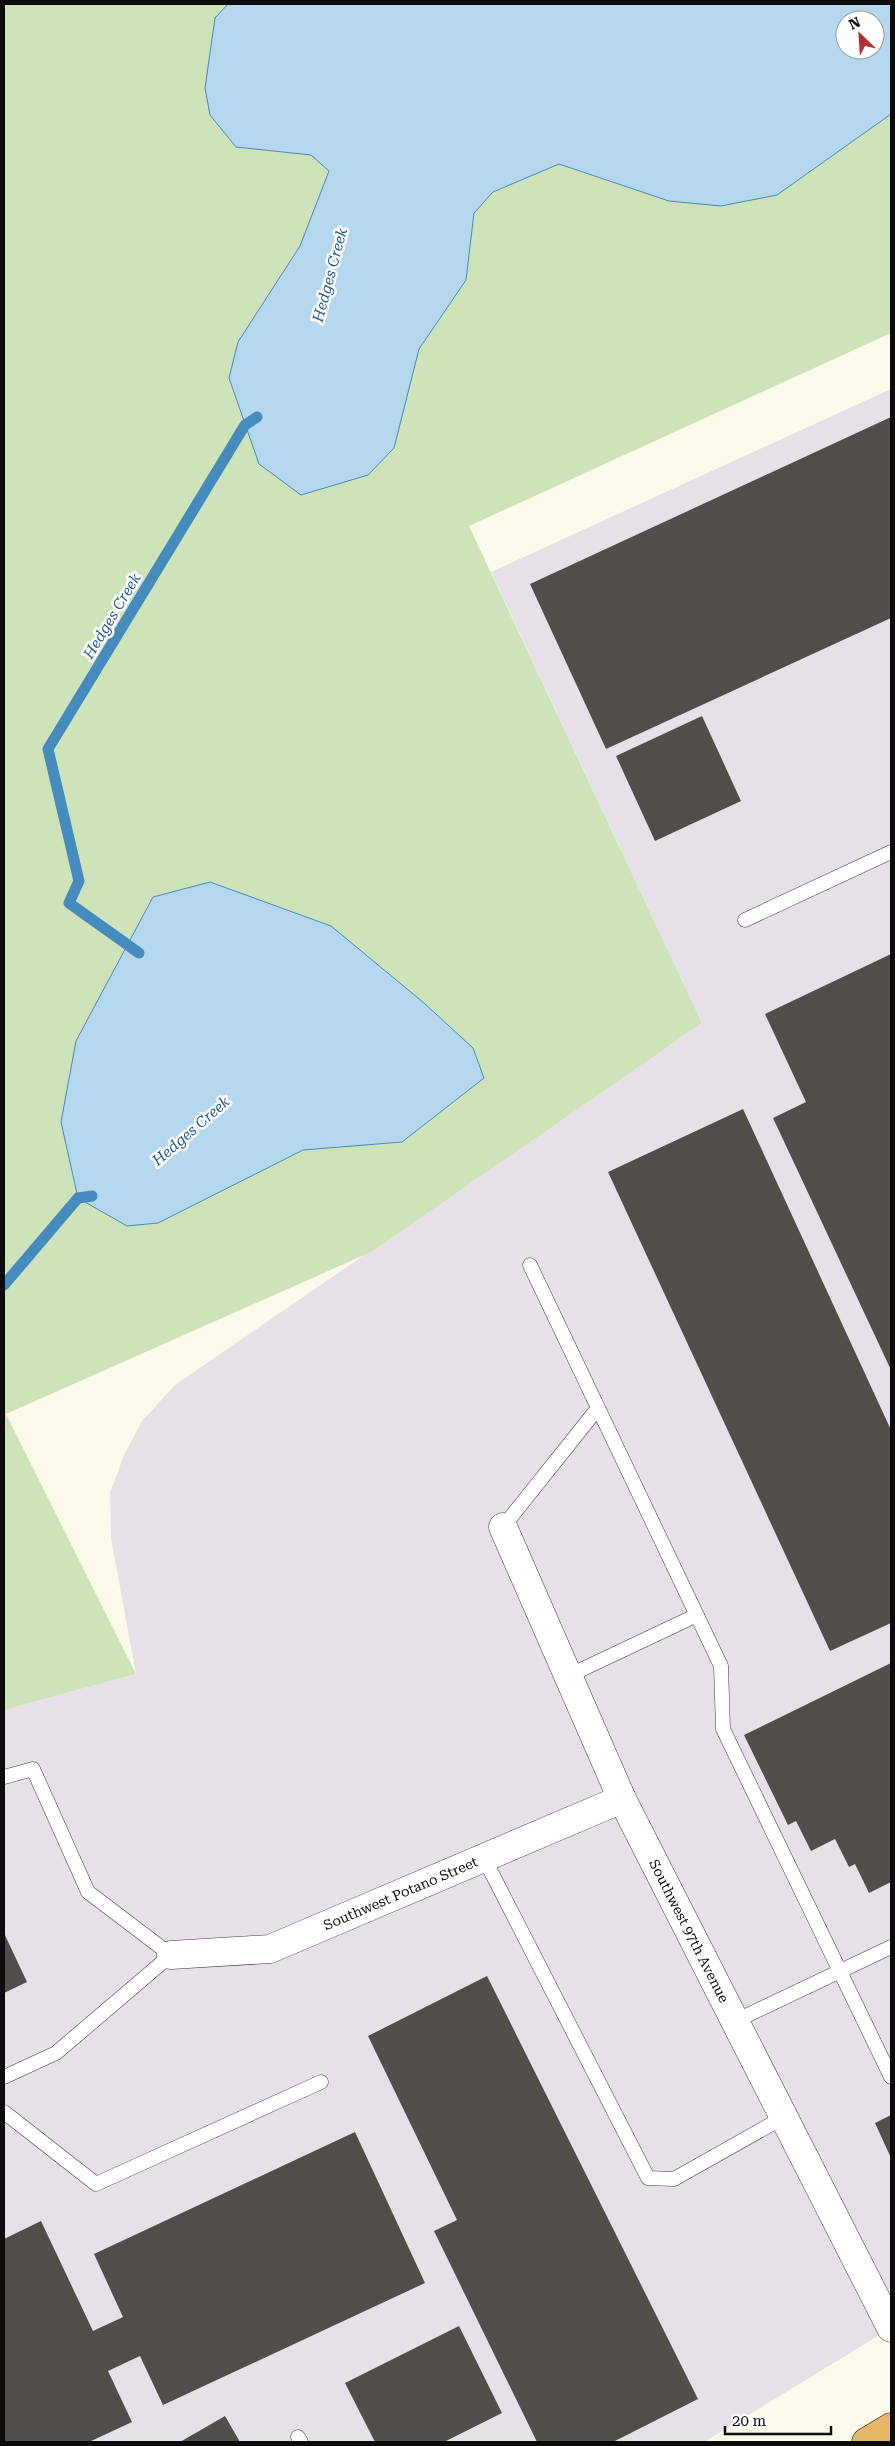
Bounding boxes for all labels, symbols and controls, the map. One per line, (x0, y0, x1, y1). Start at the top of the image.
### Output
north arrow (835, 10, 885, 60)
text: N (846, 14, 863, 33)
water label: Hedges Creek (309, 225, 351, 325)
water label: Hedges Creek (79, 569, 145, 663)
water label: Hedges Creek (148, 1092, 234, 1170)
street label: Southwest Potano Street (321, 1853, 480, 1933)
street label: Southwest 97th Avenue (646, 1857, 732, 2006)
scale bar (725, 2404, 831, 2436)
text: 20 m (732, 2412, 767, 2430)

